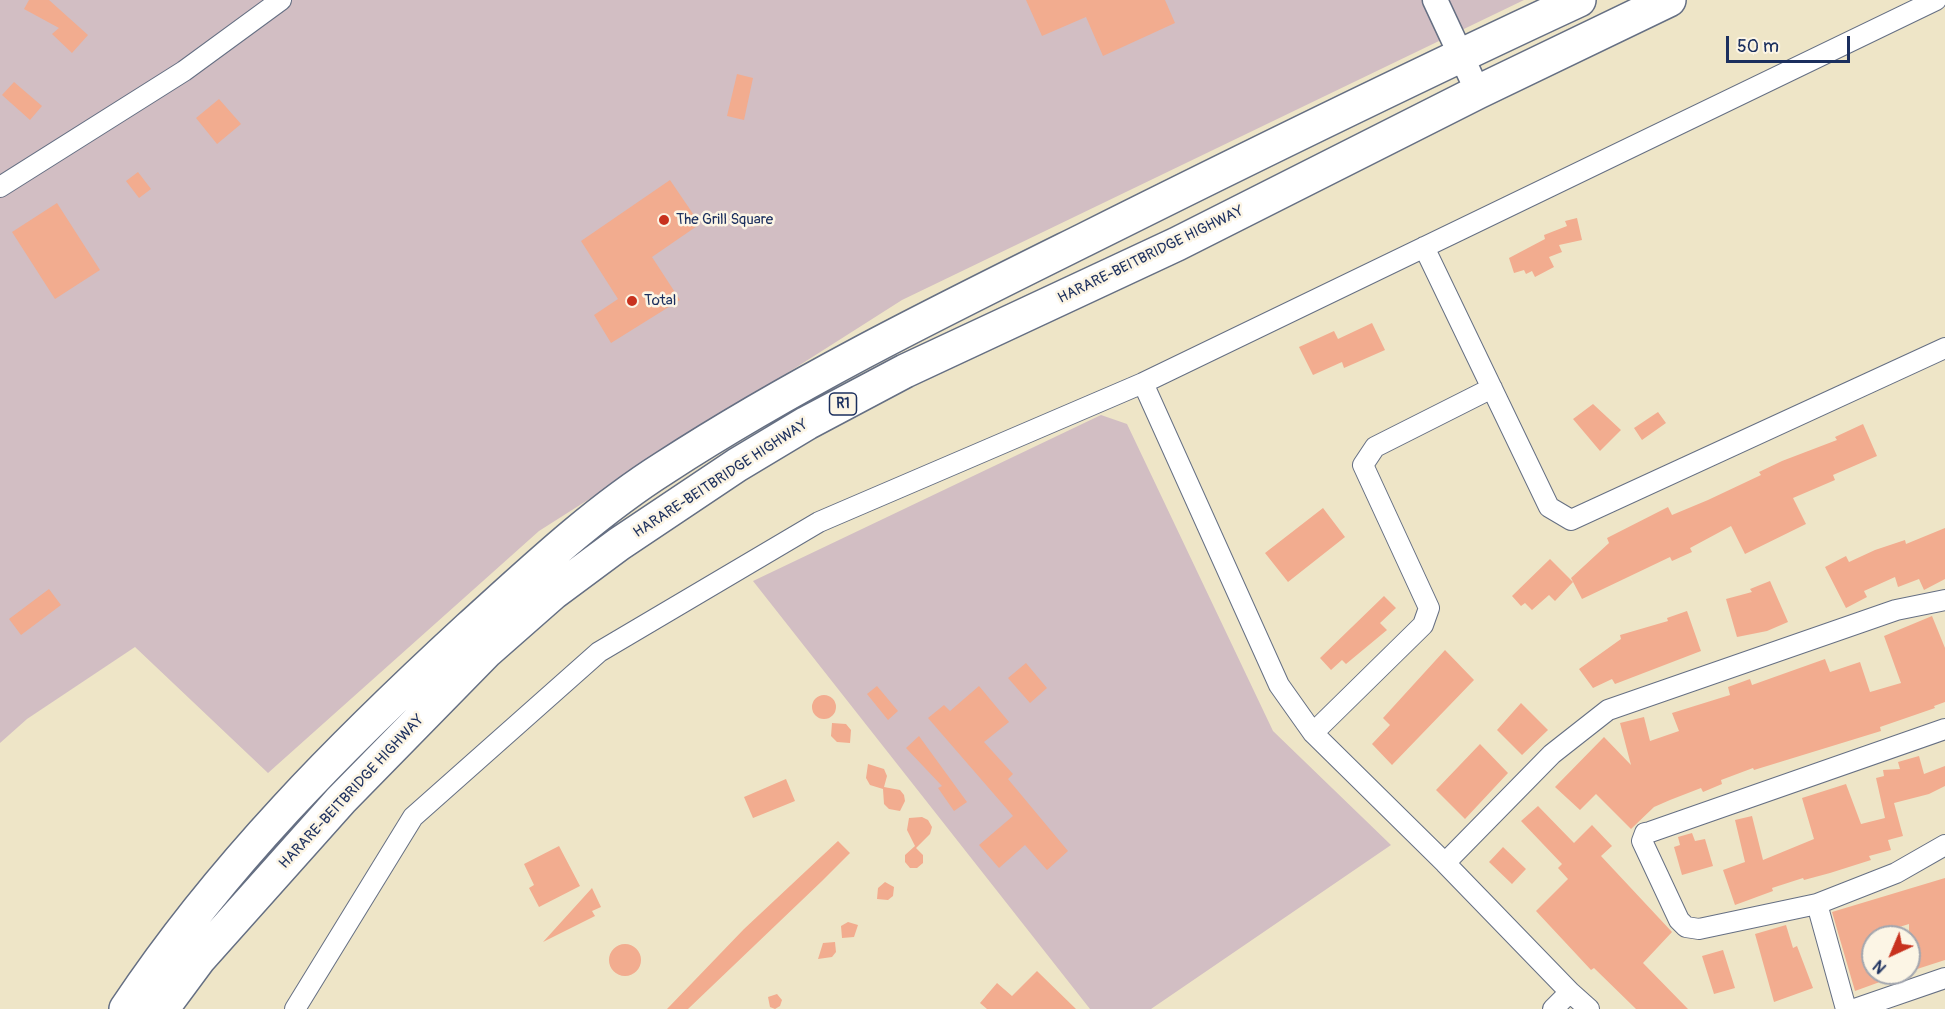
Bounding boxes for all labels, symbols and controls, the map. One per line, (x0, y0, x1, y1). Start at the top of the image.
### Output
scale bar (1729, 24, 1854, 62)
text: 50 m (1737, 35, 1779, 58)
street label: HARARE-BEITBRIDGE HIGHWAY (1055, 202, 1247, 308)
place label: The Grill Square (676, 211, 773, 229)
marker: The Grill Square (657, 213, 671, 227)
place label: Total (644, 292, 676, 310)
marker: Total (625, 294, 639, 308)
road number: R1 (830, 393, 856, 415)
street label: HARARE-BEITBRIDGE HIGHWAY (630, 416, 812, 542)
street label: HARARE-BEITBRIDGE HIGHWAY (276, 711, 428, 873)
north arrow (1861, 925, 1921, 985)
text: N (1869, 956, 1891, 977)

